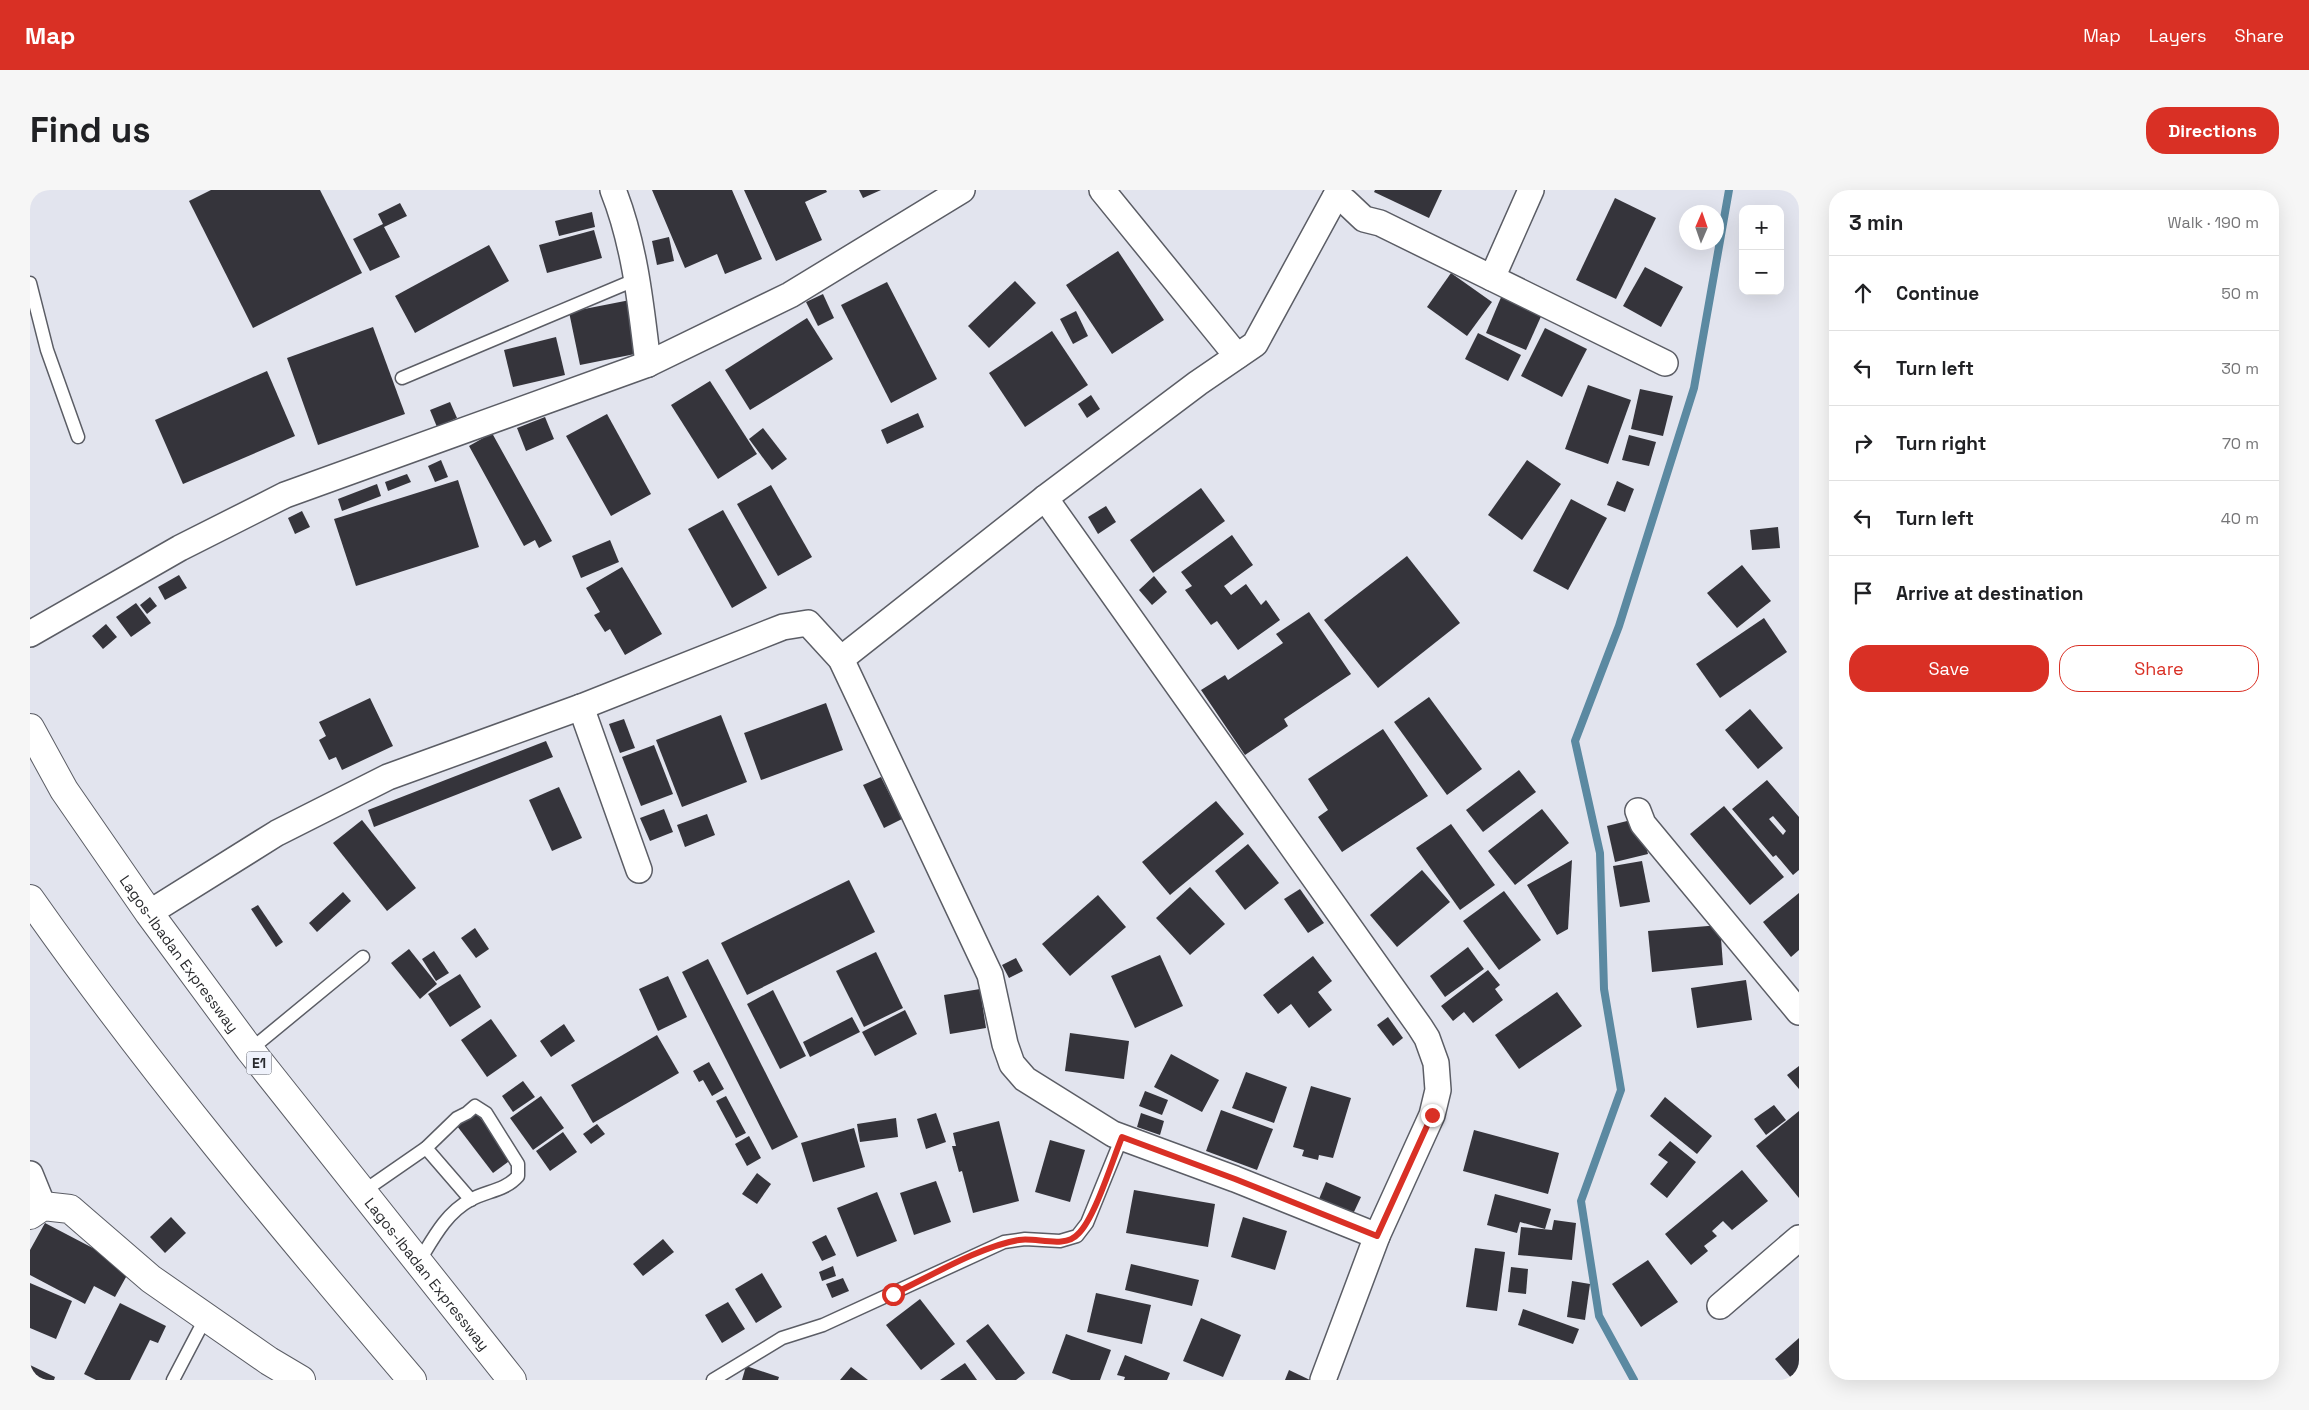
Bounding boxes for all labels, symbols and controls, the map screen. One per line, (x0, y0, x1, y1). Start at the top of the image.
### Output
text: Map (25, 20, 75, 51)
text: Map (2083, 24, 2121, 47)
text: Layers (2149, 24, 2206, 47)
text: Share (2234, 24, 2284, 47)
button: Directions (2146, 107, 2279, 154)
text: Find us (30, 108, 151, 152)
north arrow (1679, 205, 1724, 250)
map controls (1739, 205, 1784, 295)
button: + (1739, 205, 1784, 250)
text: 3 min (1849, 209, 1904, 236)
text: Walk · 190 m (2168, 212, 2259, 233)
button: − (1739, 250, 1784, 295)
icon: ahead (1849, 279, 1877, 307)
text: Continue (1896, 281, 1979, 306)
text: 50 m (2221, 283, 2259, 304)
icon: left (1849, 354, 1877, 382)
text: Turn left (1896, 356, 1974, 381)
text: 30 m (2221, 358, 2259, 379)
icon: right (1849, 429, 1877, 457)
text: Turn right (1896, 431, 1986, 456)
text: 70 m (2222, 433, 2259, 454)
icon: left (1849, 504, 1877, 532)
text: Turn left (1896, 506, 1974, 531)
text: 40 m (2221, 508, 2259, 529)
icon: arrive (1849, 579, 1877, 607)
text: Arrive at destination (1896, 581, 2084, 606)
button: Save (1849, 645, 2049, 692)
button: Share (2059, 645, 2259, 692)
street label: Lagos-Ibadan Expressway (116, 871, 243, 1036)
road number: E1 (246, 1051, 272, 1074)
route end (1421, 1104, 1444, 1127)
street label: Lagos-Ibadan Expressway (361, 1193, 494, 1354)
route start (882, 1283, 905, 1306)

